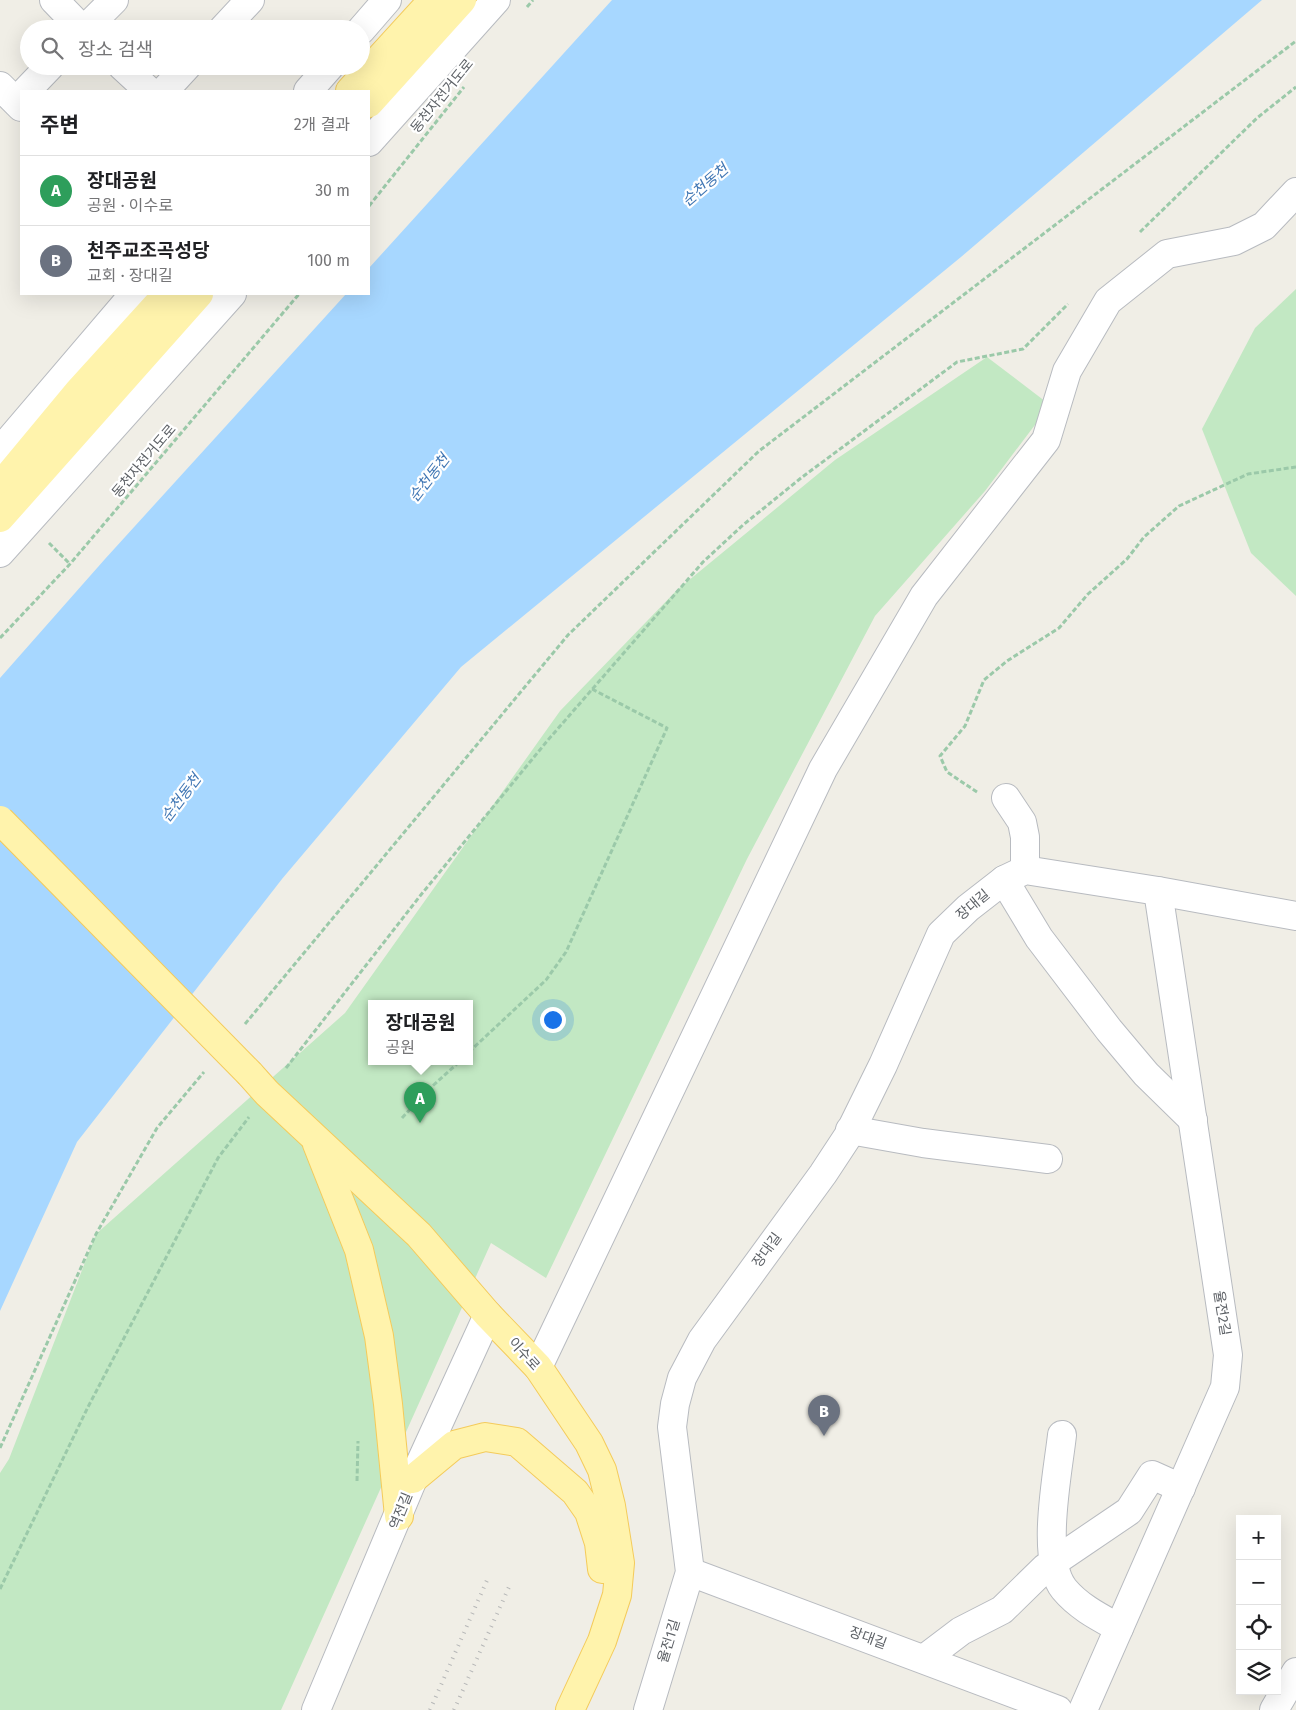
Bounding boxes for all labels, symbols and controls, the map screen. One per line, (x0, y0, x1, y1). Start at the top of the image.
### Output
search box (20, 20, 370, 75)
icon: search (38, 34, 66, 62)
text: 장소 검색 (78, 38, 153, 61)
street label: 동천자전거도로 (407, 56, 477, 136)
text: 주변 (40, 112, 79, 138)
text: 2개 결과 (294, 115, 350, 134)
water label: 순천동천 (678, 159, 733, 210)
text: 장대공원 (87, 169, 157, 192)
text: A (51, 181, 61, 200)
text: 30 m (315, 181, 350, 200)
text: 공원 · 이수로 (87, 196, 173, 215)
text: 천주교조곡성당 (87, 239, 209, 262)
text: B (51, 251, 61, 270)
text: 100 m (307, 251, 350, 270)
text: 교회 · 장대길 (87, 266, 173, 285)
street label: 동천자전거도로 (109, 421, 180, 501)
water label: 순천동천 (405, 449, 454, 505)
water label: 순천동천 (157, 769, 206, 825)
street label: 장대길 (953, 886, 993, 924)
popup (368, 1000, 473, 1065)
your location (540, 1007, 566, 1033)
text: 장대공원 (386, 1011, 455, 1034)
text: 공원 (386, 1038, 415, 1057)
pin: A (404, 1082, 436, 1123)
street label: 장대길 (749, 1229, 785, 1271)
street label: 율전2길 (1210, 1289, 1234, 1337)
street label: 이수로 (505, 1334, 543, 1374)
pin: B (808, 1395, 840, 1436)
street label: 역전길 (386, 1490, 416, 1532)
map controls (1236, 1515, 1281, 1695)
button: + (1236, 1515, 1281, 1560)
button: − (1236, 1560, 1281, 1605)
button: locate (1236, 1605, 1281, 1650)
street label: 율전1길 (654, 1617, 684, 1665)
street label: 장대길 (847, 1623, 889, 1653)
button: layers (1236, 1650, 1281, 1695)

